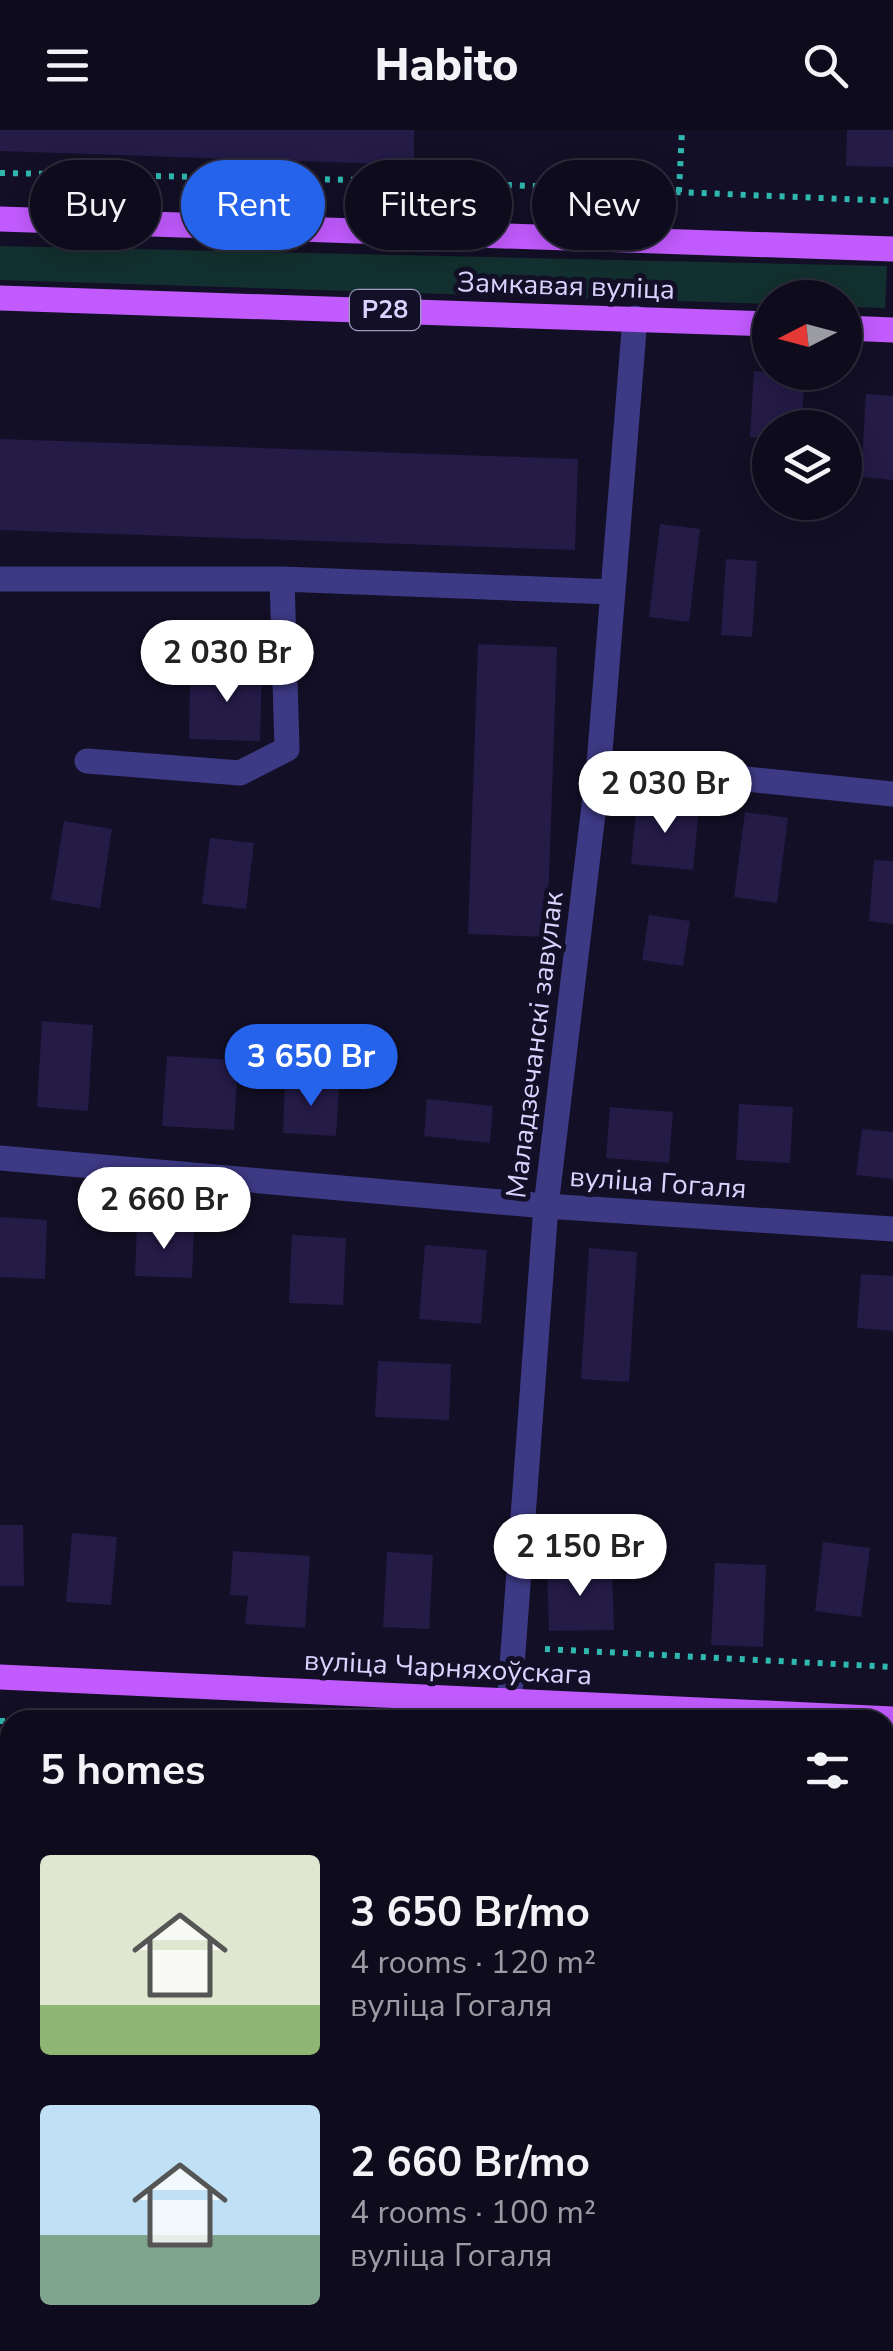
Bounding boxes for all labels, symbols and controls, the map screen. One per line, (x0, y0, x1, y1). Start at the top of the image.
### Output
text: Habito (374, 35, 519, 96)
icon: menu (40, 38, 95, 93)
icon: search (798, 38, 853, 93)
chip: Buy (30, 160, 161, 250)
chip: Rent (181, 160, 325, 250)
chip: Filters (345, 160, 512, 250)
chip: New (532, 160, 676, 250)
street label: Замкавая вуліца (456, 263, 676, 309)
north arrow (752, 280, 862, 390)
map controls (752, 280, 862, 520)
road number: Р28 (350, 290, 420, 330)
button: layers (752, 410, 862, 520)
pin: 2 030 Br (124, 620, 330, 705)
text: 2 030 Br (163, 631, 291, 674)
pin: 2 030 Br (562, 751, 768, 836)
text: 2 030 Br (601, 762, 729, 805)
street label: Маладзечанскі завулак (497, 889, 573, 1201)
pin: 3 650 Br (208, 1024, 414, 1109)
text: 3 650 Br (247, 1035, 375, 1078)
street label: вуліца Гогаля (568, 1158, 748, 1208)
pin: 2 660 Br (61, 1167, 267, 1252)
text: 2 660 Br (100, 1178, 228, 1221)
pin: 2 150 Br (477, 1514, 683, 1599)
text: 2 150 Br (516, 1525, 644, 1568)
street label: вуліца Чарняхоўскага (303, 1641, 593, 1695)
text: 5 homes (40, 1742, 205, 1799)
icon: filters (800, 1743, 855, 1798)
text: 3 650 Br/mo (350, 1884, 590, 1941)
icon: home (120, 1895, 240, 2015)
text: 4 rooms · 120 m² (350, 1941, 596, 1984)
text: вуліца Гогаля (350, 1984, 552, 2027)
text: 2 660 Br/mo (350, 2134, 590, 2191)
icon: home (120, 2145, 240, 2265)
text: 4 rooms · 100 m² (350, 2191, 596, 2234)
text: вуліца Гогаля (350, 2234, 552, 2277)

